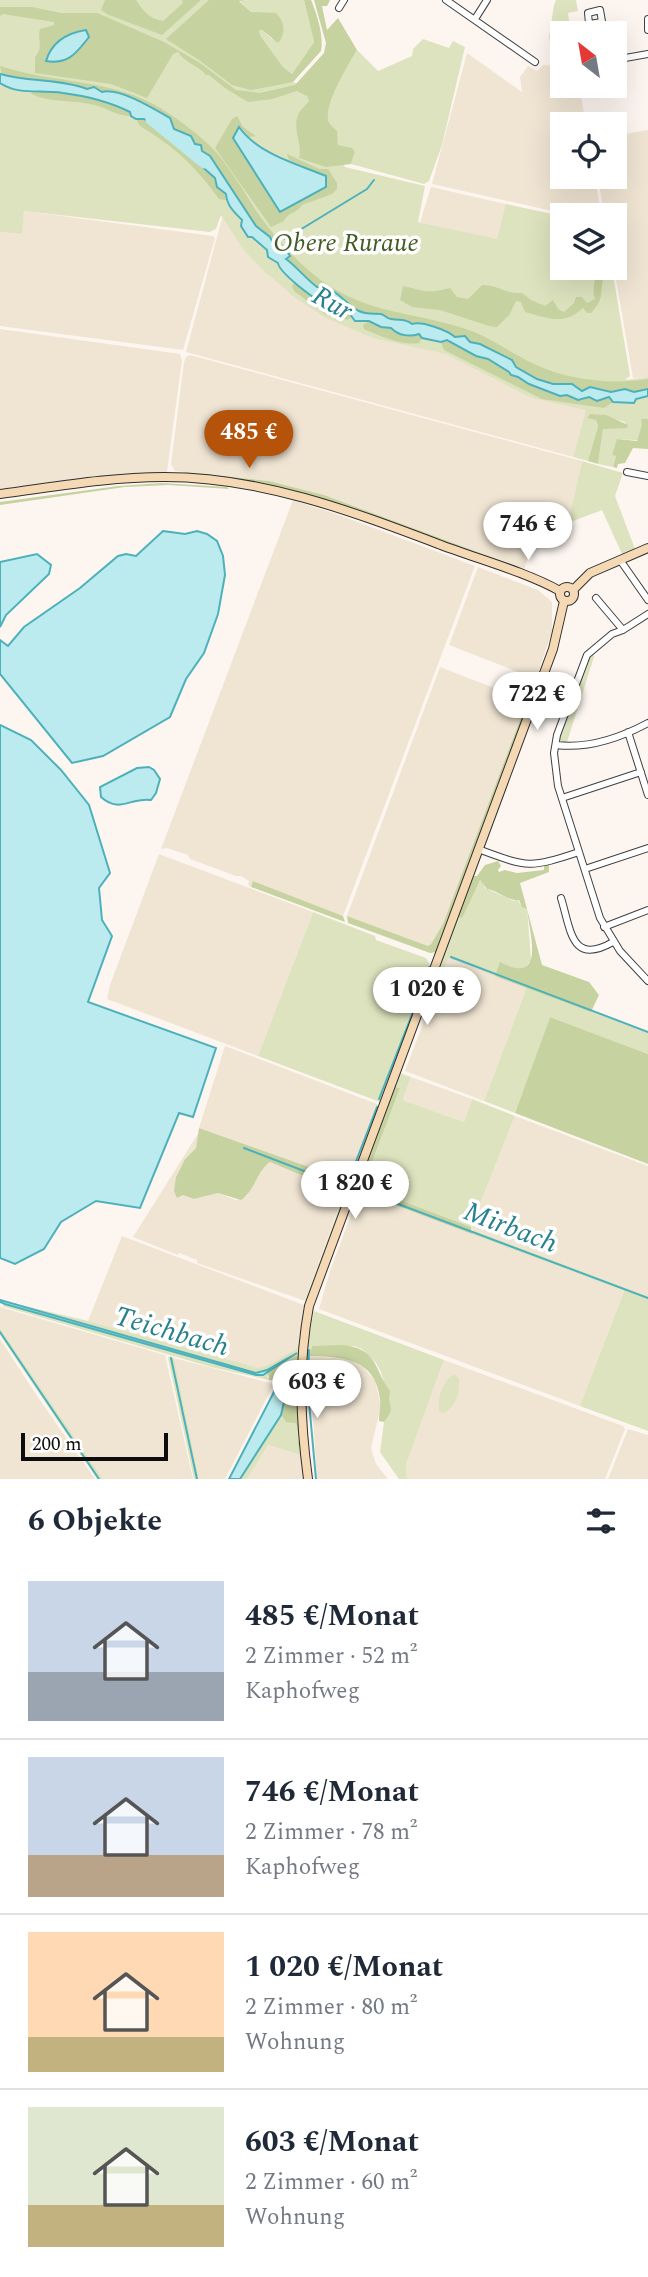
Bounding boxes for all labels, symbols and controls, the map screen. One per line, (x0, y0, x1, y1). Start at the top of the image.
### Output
north arrow (550, 21, 626, 98)
map controls (550, 21, 627, 280)
button: locate (550, 112, 627, 189)
button: layers (550, 203, 627, 280)
park label: Obere Ruraue (273, 223, 419, 263)
water label: Rur (304, 275, 361, 332)
pin: 485 € (200, 410, 298, 470)
text: 485 € (220, 415, 278, 450)
pin: 746 € (479, 503, 577, 562)
text: 746 € (499, 507, 557, 542)
pin: 722 € (488, 672, 586, 732)
text: 722 € (508, 677, 566, 712)
pin: 1 020 € (362, 968, 492, 1027)
text: 1 020 € (389, 972, 465, 1007)
pin: 1 820 € (290, 1162, 420, 1221)
text: 1 820 € (317, 1166, 393, 1201)
water label: Mirbach (457, 1190, 564, 1265)
water label: Teichbach (109, 1295, 234, 1368)
pin: 603 € (268, 1360, 366, 1420)
text: 603 € (288, 1365, 346, 1400)
scale bar (21, 1430, 168, 1462)
text: 200 m (32, 1430, 82, 1459)
text: 6 Objekte (28, 1498, 162, 1544)
icon: filters (582, 1502, 620, 1540)
text: 485 €/Monat (245, 1593, 419, 1639)
icon: home (84, 1609, 168, 1693)
text: 2 Zimmer · 52 m² (245, 1639, 417, 1674)
text: Kaphofweg (245, 1674, 360, 1709)
text: 746 €/Monat (245, 1769, 419, 1815)
icon: home (84, 1785, 168, 1869)
text: 2 Zimmer · 78 m² (245, 1815, 417, 1850)
text: Kaphofweg (245, 1850, 360, 1885)
text: 1 020 €/Monat (245, 1944, 443, 1990)
icon: home (84, 1960, 168, 2044)
text: 2 Zimmer · 80 m² (245, 1990, 417, 2025)
text: Wohnung (245, 2025, 345, 2060)
text: 603 €/Monat (245, 2119, 419, 2165)
icon: home (84, 2135, 168, 2219)
text: 2 Zimmer · 60 m² (245, 2165, 417, 2200)
text: Wohnung (245, 2200, 345, 2235)

